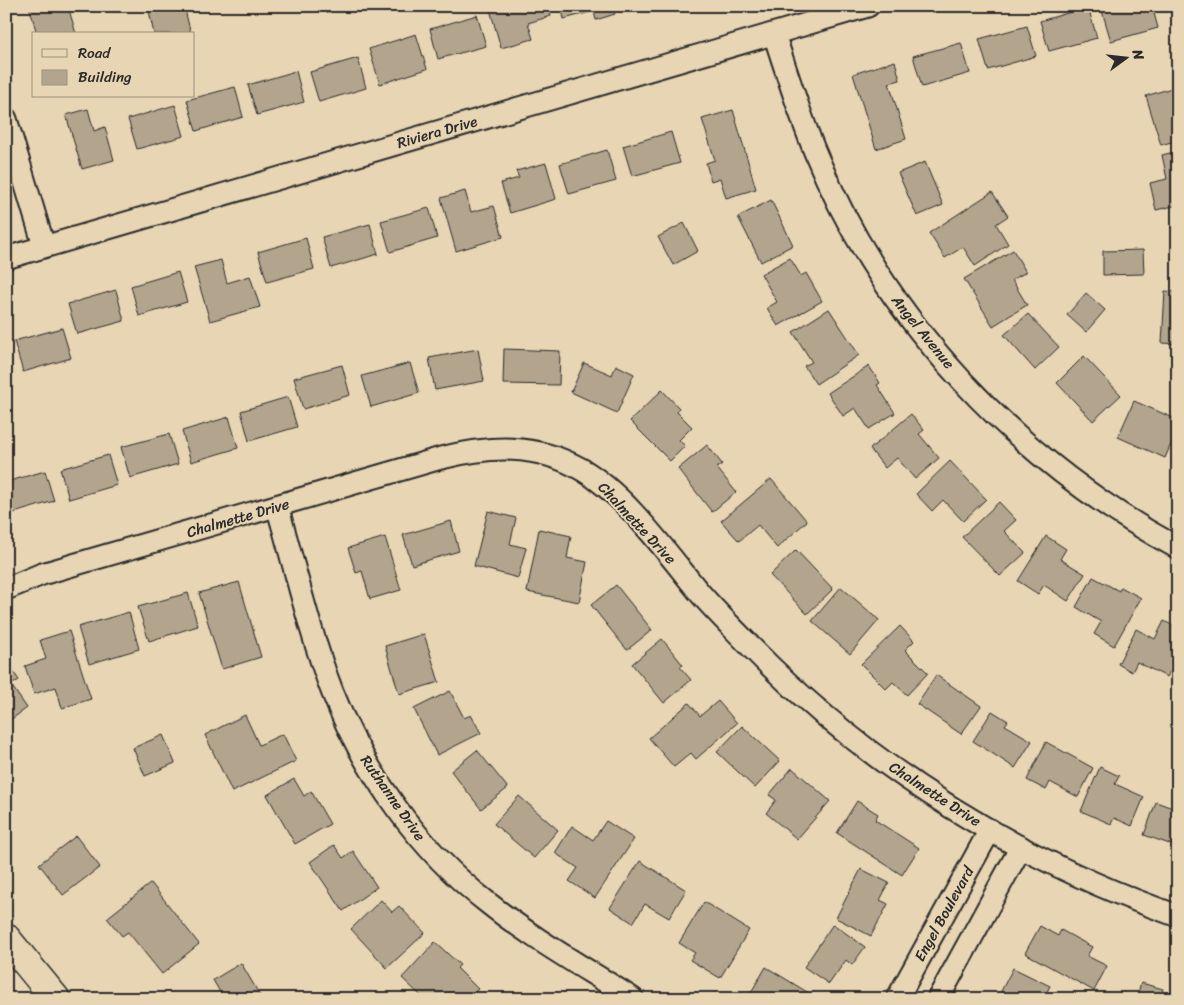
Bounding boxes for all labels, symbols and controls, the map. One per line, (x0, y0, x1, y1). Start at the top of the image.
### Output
legend (32, 32, 195, 98)
north arrow (1102, 32, 1152, 82)
text: Road (78, 40, 111, 66)
text: N (1124, 46, 1151, 63)
text: Building (78, 64, 132, 90)
street label: Riviera Drive (394, 108, 480, 156)
street label: Angel Avenue (884, 288, 961, 375)
street label: Chalmette Drive (591, 475, 683, 571)
street label: Chalmette Drive (184, 491, 293, 545)
street label: Ruthanne Drive (354, 749, 433, 847)
street label: Chalmette Drive (884, 754, 987, 834)
street label: Engel Boulevard (907, 861, 981, 966)

